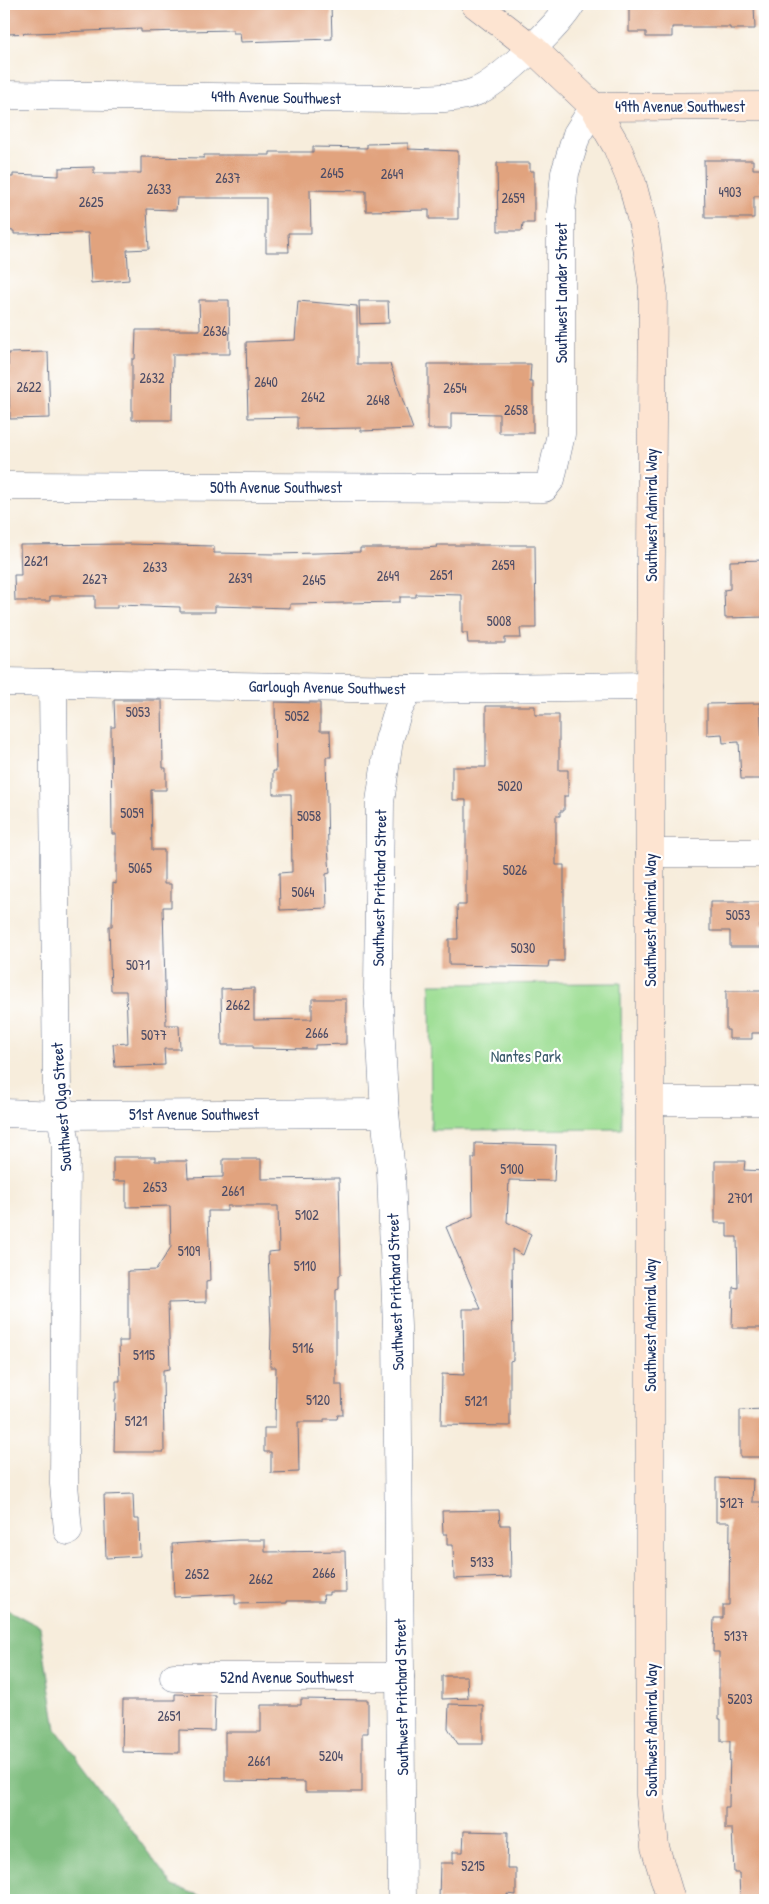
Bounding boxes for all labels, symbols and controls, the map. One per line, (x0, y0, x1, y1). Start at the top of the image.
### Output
street label: 49th Avenue Southwest (211, 85, 342, 109)
street label: 49th Avenue Southwest (615, 95, 745, 117)
house number: 2645 (320, 163, 344, 182)
house number: 2649 (381, 164, 403, 183)
house number: 2637 (215, 168, 241, 187)
house number: 2633 (147, 179, 171, 198)
house number: 4903 (719, 182, 741, 201)
house number: 2659 (501, 188, 525, 207)
house number: 2625 (79, 192, 103, 211)
street label: Southwest Lander Street (550, 222, 572, 363)
house number: 2636 (203, 321, 227, 340)
house number: 2632 (140, 368, 165, 387)
house number: 2640 (254, 372, 278, 391)
house number: 2622 (16, 377, 42, 396)
house number: 2654 (443, 378, 467, 397)
house number: 2642 (301, 387, 325, 406)
house number: 2648 (366, 390, 390, 409)
house number: 2658 (504, 400, 528, 419)
street label: Southwest Admiral Way (640, 448, 662, 582)
street label: 50th Avenue Southwest (210, 476, 342, 498)
house number: 2621 (24, 551, 48, 570)
house number: 2659 (491, 555, 515, 574)
house number: 2633 (143, 557, 167, 576)
house number: 2651 (429, 565, 453, 584)
house number: 2649 (377, 566, 399, 585)
house number: 2639 (228, 568, 252, 587)
house number: 2627 (82, 569, 108, 588)
house number: 2645 (302, 570, 326, 589)
house number: 5008 (487, 611, 511, 630)
street label: Garlough Avenue Southwest (248, 675, 406, 699)
house number: 5053 (126, 702, 150, 721)
house number: 5052 (285, 706, 310, 725)
house number: 5020 (497, 776, 523, 795)
house number: 5059 (120, 803, 144, 822)
house number: 5058 (297, 806, 321, 825)
street label: Southwest Pritchard Street (367, 809, 391, 967)
street label: Southwest Admiral Way (639, 853, 661, 987)
house number: 5065 (128, 858, 152, 877)
house number: 5026 (503, 860, 528, 879)
house number: 5064 (291, 882, 315, 901)
house number: 5053 (726, 905, 750, 924)
house number: 5030 (511, 938, 535, 957)
house number: 5071 (126, 955, 150, 974)
house number: 2662 (226, 995, 251, 1014)
house number: 2666 (305, 1023, 329, 1042)
house number: 5077 (141, 1025, 167, 1044)
street label: Southwest Olga Street (45, 1041, 76, 1172)
park label: Nantes Park (491, 1045, 562, 1067)
street label: 51st Avenue Southwest (129, 1103, 260, 1125)
house number: 5100 (500, 1159, 524, 1178)
house number: 2653 (143, 1177, 167, 1196)
house number: 2661 (222, 1181, 244, 1200)
house number: 2701 (728, 1188, 752, 1207)
house number: 5102 (295, 1205, 319, 1224)
street label: Southwest Pritchard Street (381, 1213, 409, 1371)
house number: 5109 (178, 1241, 200, 1260)
house number: 5110 (294, 1256, 316, 1275)
street label: Southwest Admiral Way (639, 1258, 661, 1392)
house number: 5116 (292, 1338, 314, 1357)
house number: 5115 (133, 1345, 155, 1364)
house number: 5120 (306, 1390, 330, 1409)
house number: 5121 (465, 1391, 487, 1410)
house number: 5121 (125, 1411, 147, 1430)
house number: 5127 (720, 1493, 744, 1512)
house number: 5133 (470, 1552, 494, 1571)
house number: 2666 (312, 1563, 336, 1582)
house number: 2652 (185, 1564, 210, 1583)
house number: 2662 (249, 1569, 274, 1588)
street label: Southwest Pritchard Street (389, 1618, 413, 1776)
house number: 5137 (724, 1626, 748, 1645)
street label: Southwest Admiral Way (640, 1663, 662, 1797)
street label: 52nd Avenue Southwest (220, 1666, 354, 1688)
house number: 5203 (727, 1689, 753, 1708)
house number: 2651 (157, 1706, 181, 1725)
house number: 5204 (319, 1746, 343, 1765)
house number: 2661 (248, 1751, 270, 1770)
house number: 5215 (461, 1856, 485, 1875)

